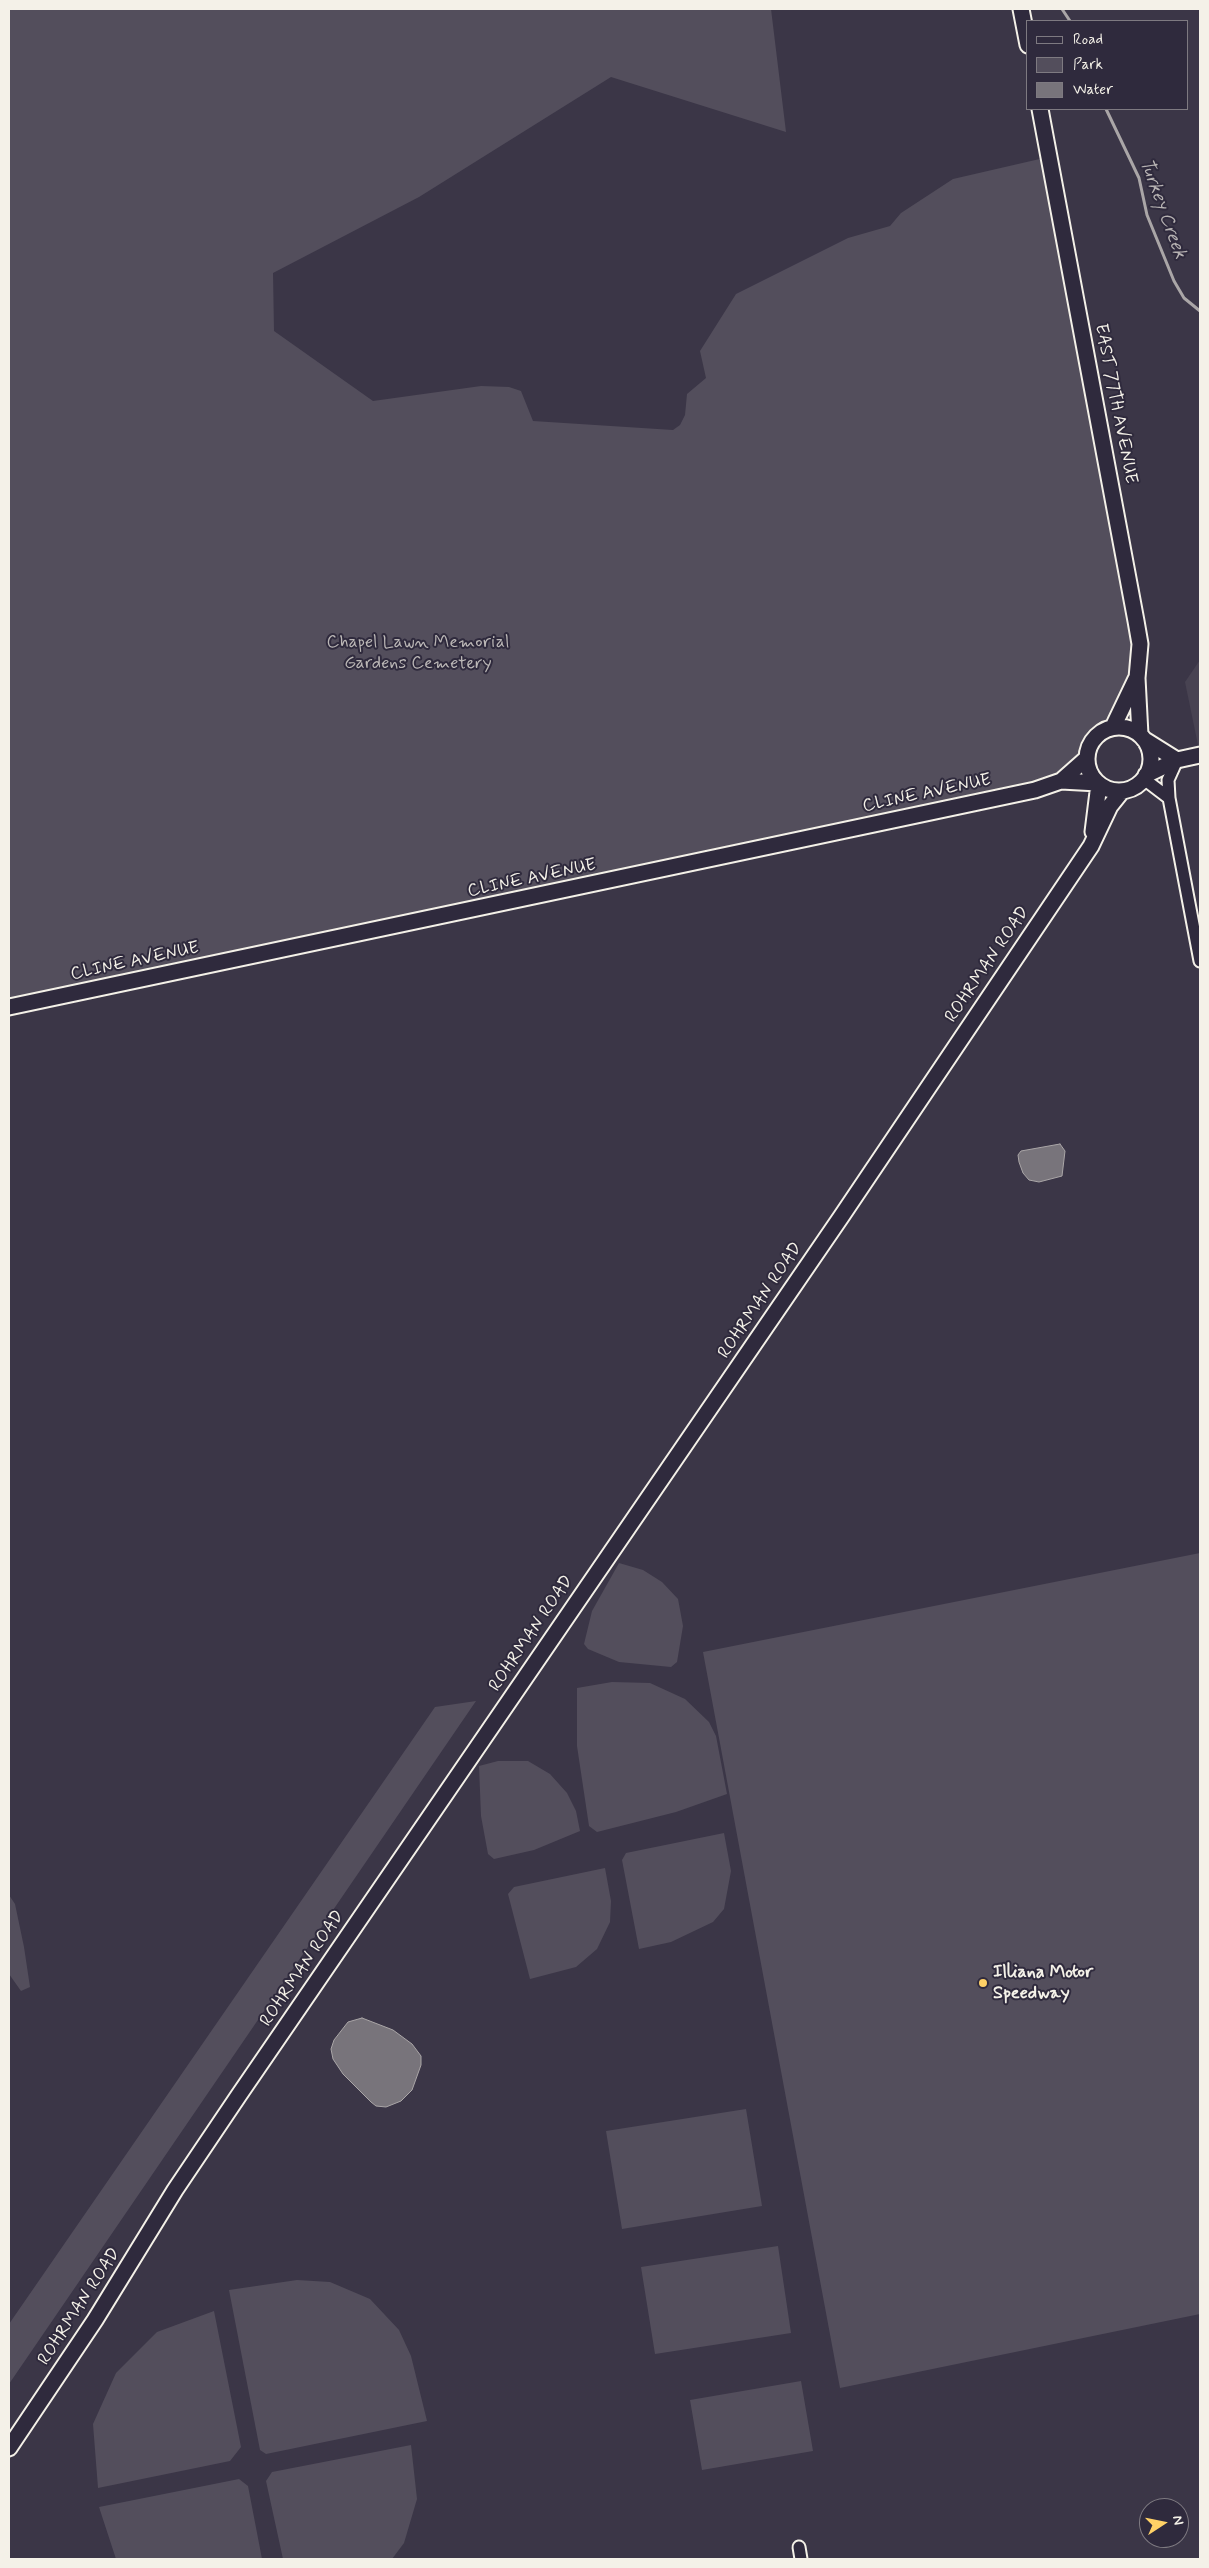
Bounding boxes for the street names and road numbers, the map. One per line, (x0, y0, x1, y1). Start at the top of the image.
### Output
street label: EAST 77TH AVENUE (1089, 322, 1141, 486)
street label: CLINE AVENUE (861, 770, 993, 818)
street label: CLINE AVENUE (466, 855, 598, 903)
street label: ROHRMAN ROAD (941, 903, 1035, 1027)
street label: CLINE AVENUE (69, 938, 201, 986)
street label: ROHRMAN ROAD (714, 1239, 808, 1363)
street label: ROHRMAN ROAD (485, 1572, 579, 1696)
street label: ROHRMAN ROAD (256, 1907, 350, 2031)
street label: ROHRMAN ROAD (34, 2244, 126, 2370)

